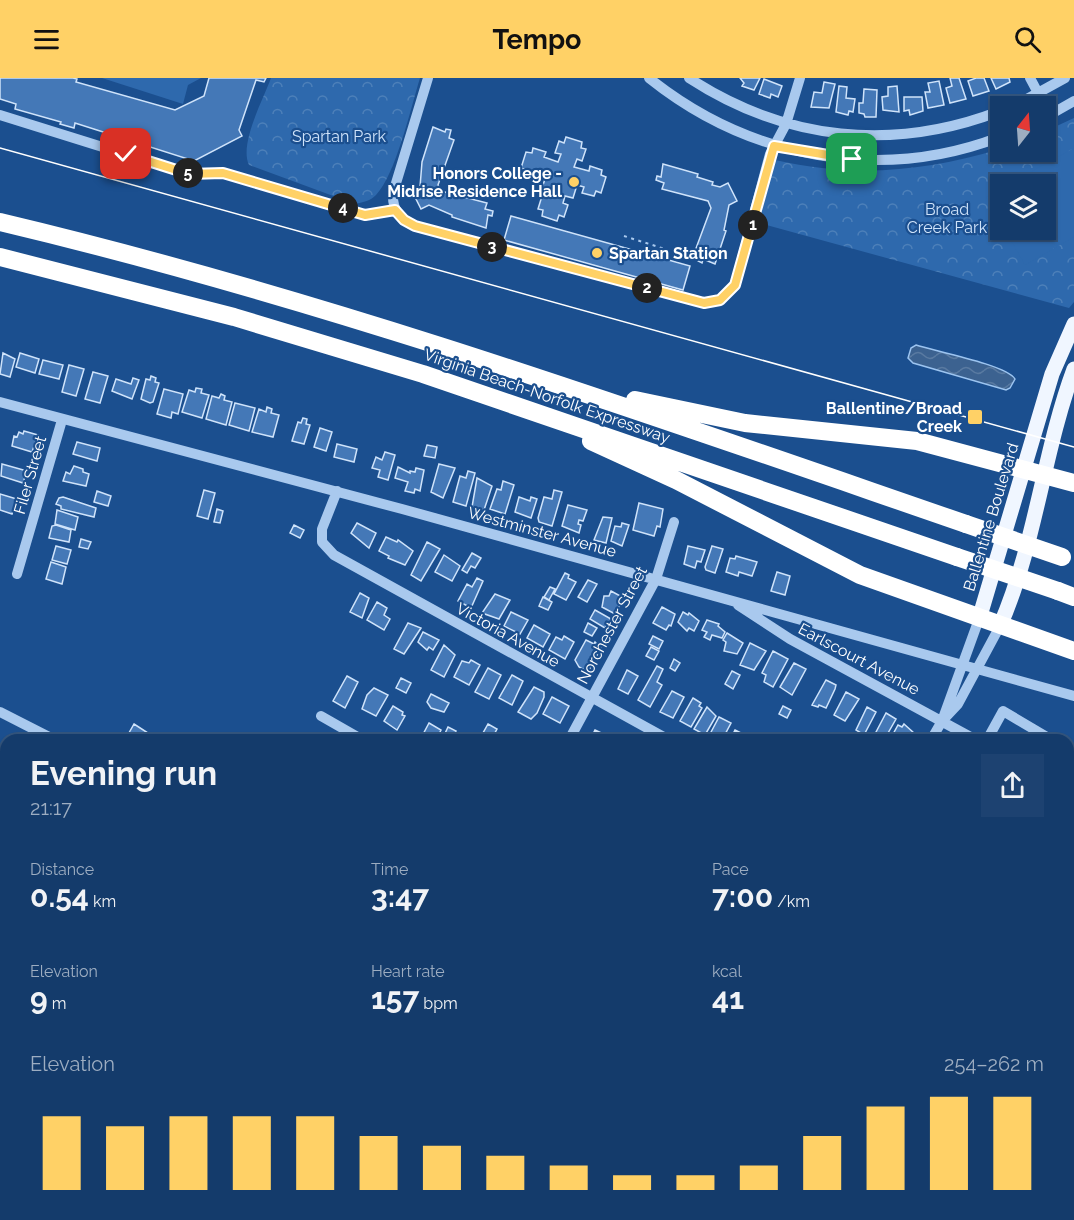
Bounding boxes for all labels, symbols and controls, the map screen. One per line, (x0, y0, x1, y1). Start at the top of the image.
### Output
icon: menu (30, 23, 63, 56)
icon: search (1011, 23, 1044, 56)
text: Tempo (493, 24, 581, 55)
north arrow (990, 96, 1056, 162)
map controls (990, 96, 1056, 240)
park label: Spartan Park (292, 127, 387, 146)
pin (100, 128, 151, 179)
pin (826, 133, 877, 184)
icon: check (109, 137, 142, 170)
icon: arrive (835, 142, 868, 175)
pin: 5 (173, 158, 203, 188)
text: 5 (184, 163, 192, 182)
place label: Honors College - Midrise Residence Hall (387, 164, 563, 201)
button: layers (990, 174, 1056, 240)
marker: Honors College - Midrise Residence Hall (567, 175, 581, 189)
pin: 4 (328, 193, 358, 223)
text: 4 (338, 198, 348, 217)
park label: Broad Creek Park (907, 200, 988, 237)
pin: 1 (738, 210, 768, 240)
text: 1 (749, 215, 757, 234)
pin: 3 (477, 232, 507, 262)
text: 3 (488, 237, 496, 256)
place label: Spartan Station (609, 244, 728, 263)
marker: Spartan Station (590, 246, 604, 260)
pin: 2 (632, 273, 662, 303)
text: 2 (642, 278, 652, 297)
street label: Virginia Beach-Norfolk Expressway (422, 345, 673, 447)
place label: Ballentine/Broad Creek (826, 399, 962, 436)
marker: Ballentine/Broad Creek (966, 408, 984, 426)
street label: Filer Street (10, 433, 50, 516)
street label: Ballentine Boulevard (959, 441, 1023, 593)
street label: Westminster Avenue (466, 503, 618, 561)
street label: Norchester Street (573, 562, 651, 687)
street label: Victoria Avenue (453, 599, 563, 671)
street label: Earlscourt Avenue (795, 619, 923, 699)
text: Evening run (30, 754, 217, 793)
button: share (981, 754, 1044, 817)
text: 21:17 (30, 796, 72, 820)
text: Distance (30, 860, 94, 879)
text: Time (371, 860, 408, 879)
text: Pace (712, 860, 749, 879)
text: 0.54 (30, 879, 89, 914)
text: 3:47 (371, 879, 429, 914)
text: 7:00 (712, 879, 773, 914)
text: km (89, 892, 116, 911)
text: /km (773, 892, 810, 911)
text: Elevation (30, 962, 98, 981)
text: Heart rate (371, 962, 445, 981)
text: kcal (712, 962, 742, 981)
text: 9 (30, 981, 48, 1016)
text: 157 (371, 981, 419, 1016)
text: 41 (712, 981, 744, 1016)
text: m (48, 994, 66, 1013)
text: bpm (419, 994, 458, 1013)
text: Elevation (30, 1052, 115, 1076)
text: 254–262 m (944, 1052, 1044, 1076)

